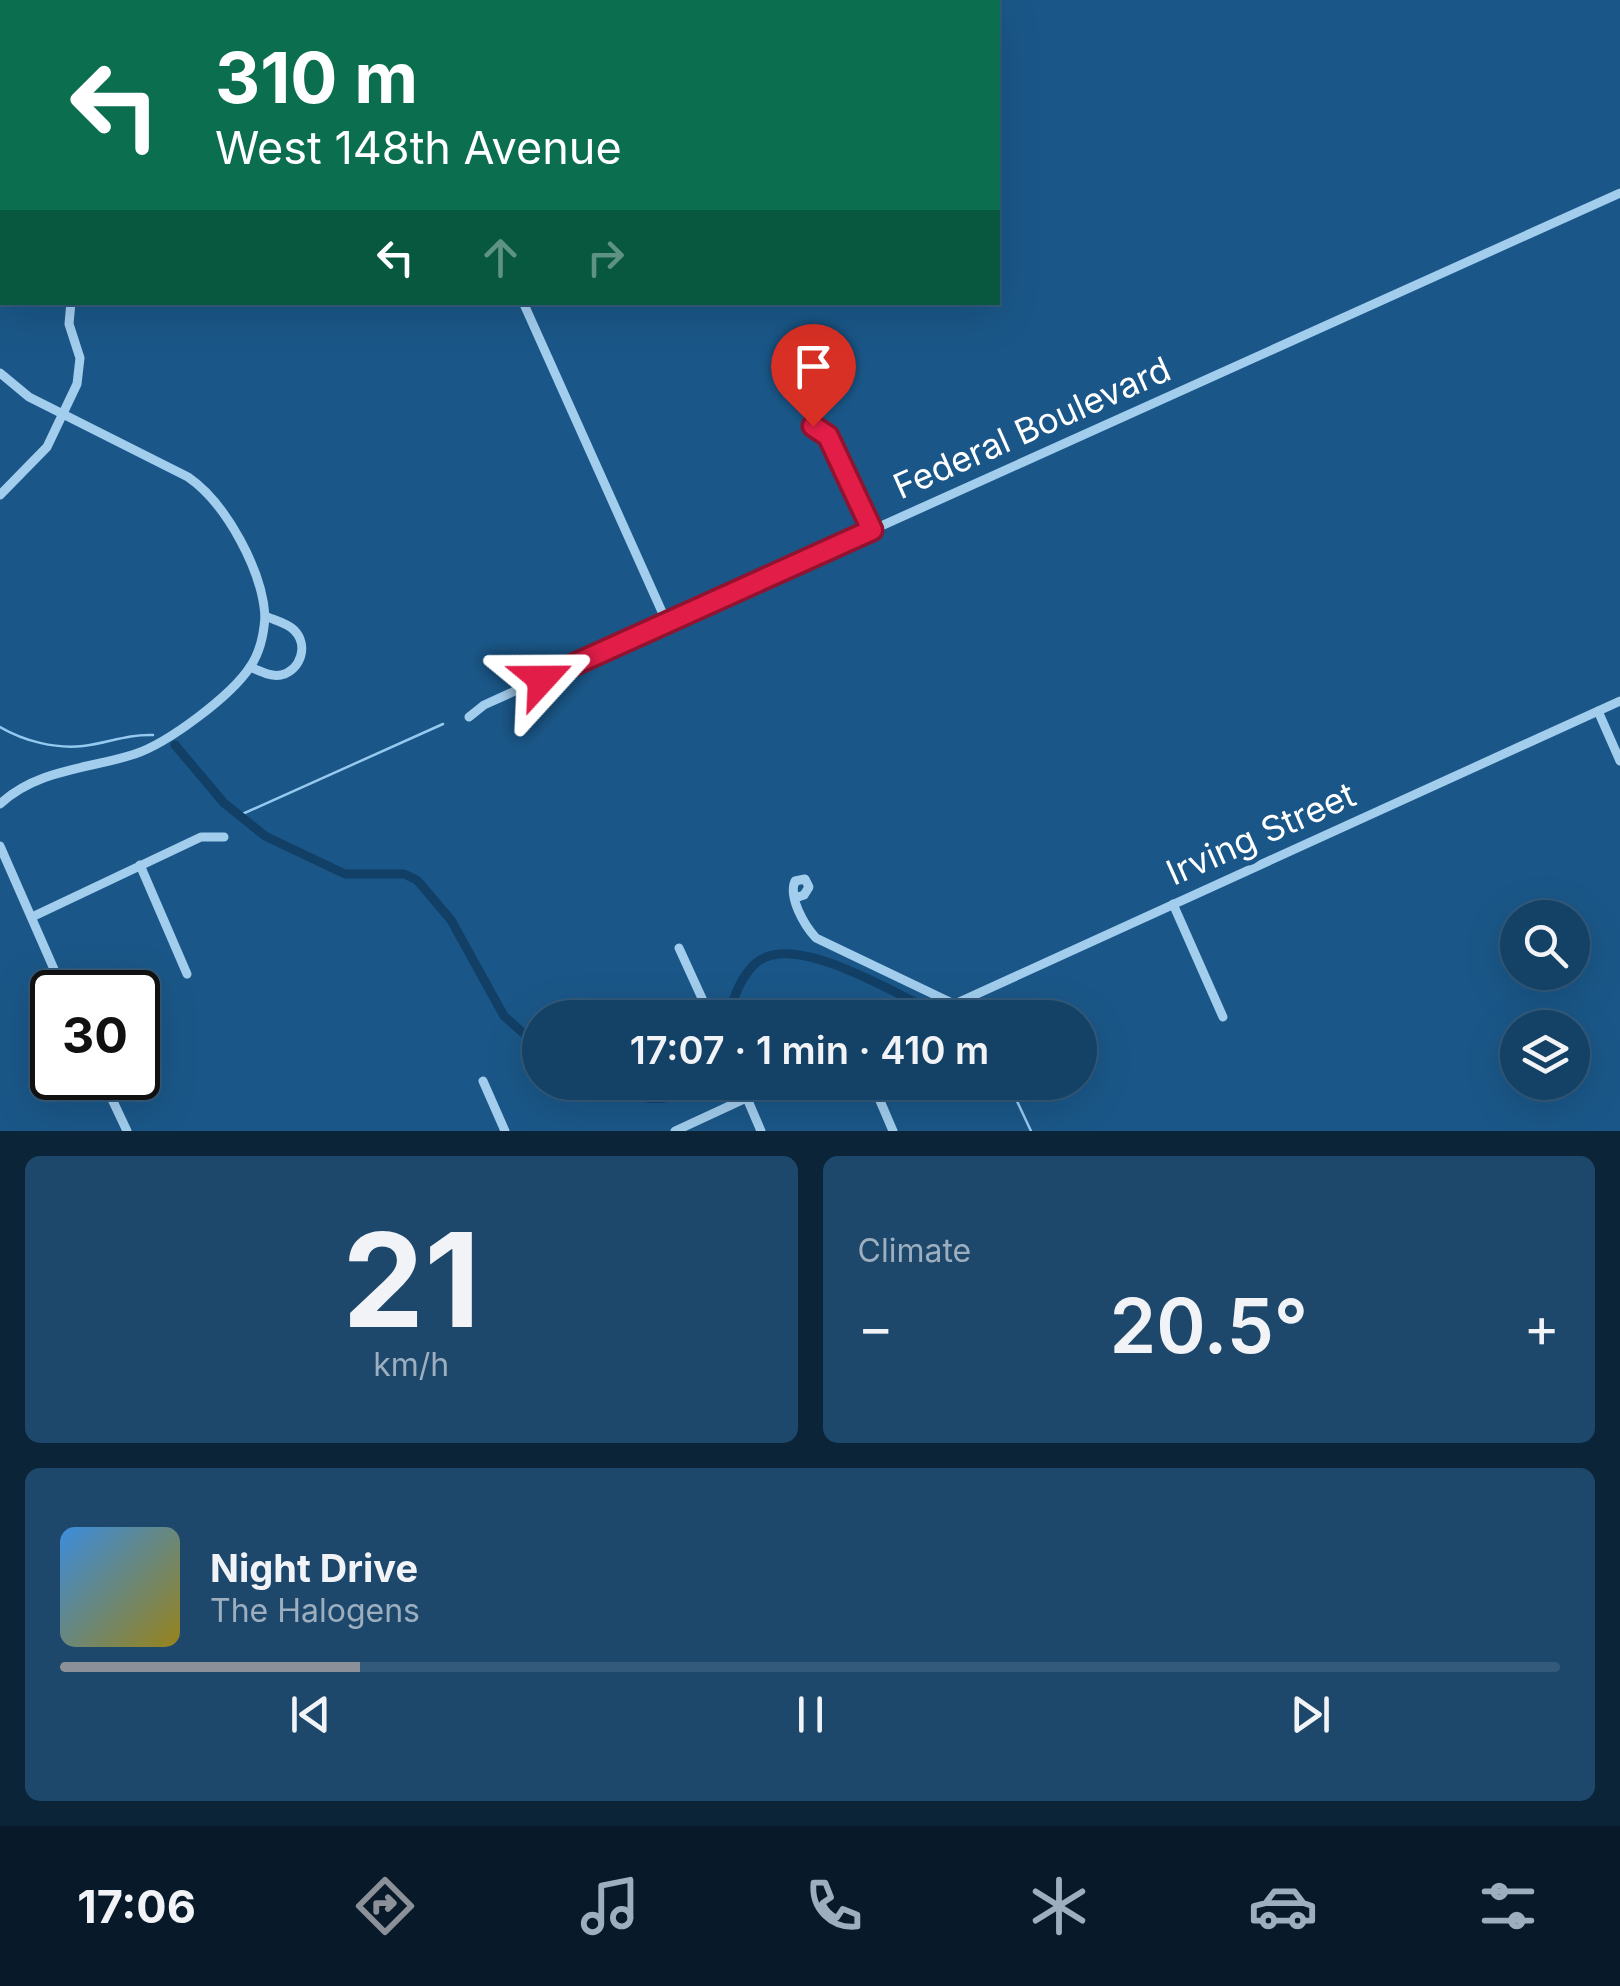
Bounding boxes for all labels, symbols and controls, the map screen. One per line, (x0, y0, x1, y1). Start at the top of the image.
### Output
text: 310 m (215, 35, 418, 120)
icon: left (50, 40, 180, 170)
text: West 148th Avenue (215, 120, 622, 175)
icon: left (368, 230, 423, 285)
icon: ahead (473, 230, 528, 285)
icon: right (578, 230, 633, 285)
pin (771, 324, 856, 427)
icon: arrive (786, 339, 841, 394)
street label: Federal Boulevard (887, 347, 1177, 507)
position arrow (490, 627, 594, 731)
street label: Irving Street (1160, 773, 1361, 893)
map controls (1500, 900, 1590, 1100)
button: search (1500, 900, 1590, 990)
speed limit sign: 30 (30, 970, 160, 1100)
button: layers (1500, 1010, 1590, 1100)
text: 17:07 · 1 min · 410 m (630, 1027, 989, 1073)
text: 21 (342, 1201, 480, 1358)
text: Climate (858, 1231, 971, 1270)
text: 20.5° (1109, 1280, 1308, 1371)
text: − (858, 1294, 894, 1360)
text: + (1524, 1294, 1560, 1360)
text: km/h (373, 1345, 449, 1384)
text: Night Drive (210, 1545, 418, 1591)
text: The Halogens (210, 1591, 420, 1630)
icon: previous (283, 1687, 338, 1742)
icon: pause (783, 1687, 838, 1742)
icon: next (1283, 1687, 1338, 1742)
icon: directions (350, 1871, 420, 1941)
icon: music (575, 1871, 645, 1941)
icon: phone (799, 1871, 869, 1941)
icon: climate (1024, 1871, 1094, 1941)
icon: car (1248, 1871, 1318, 1941)
icon: filters (1473, 1871, 1543, 1941)
text: 17:06 (77, 1879, 196, 1934)

